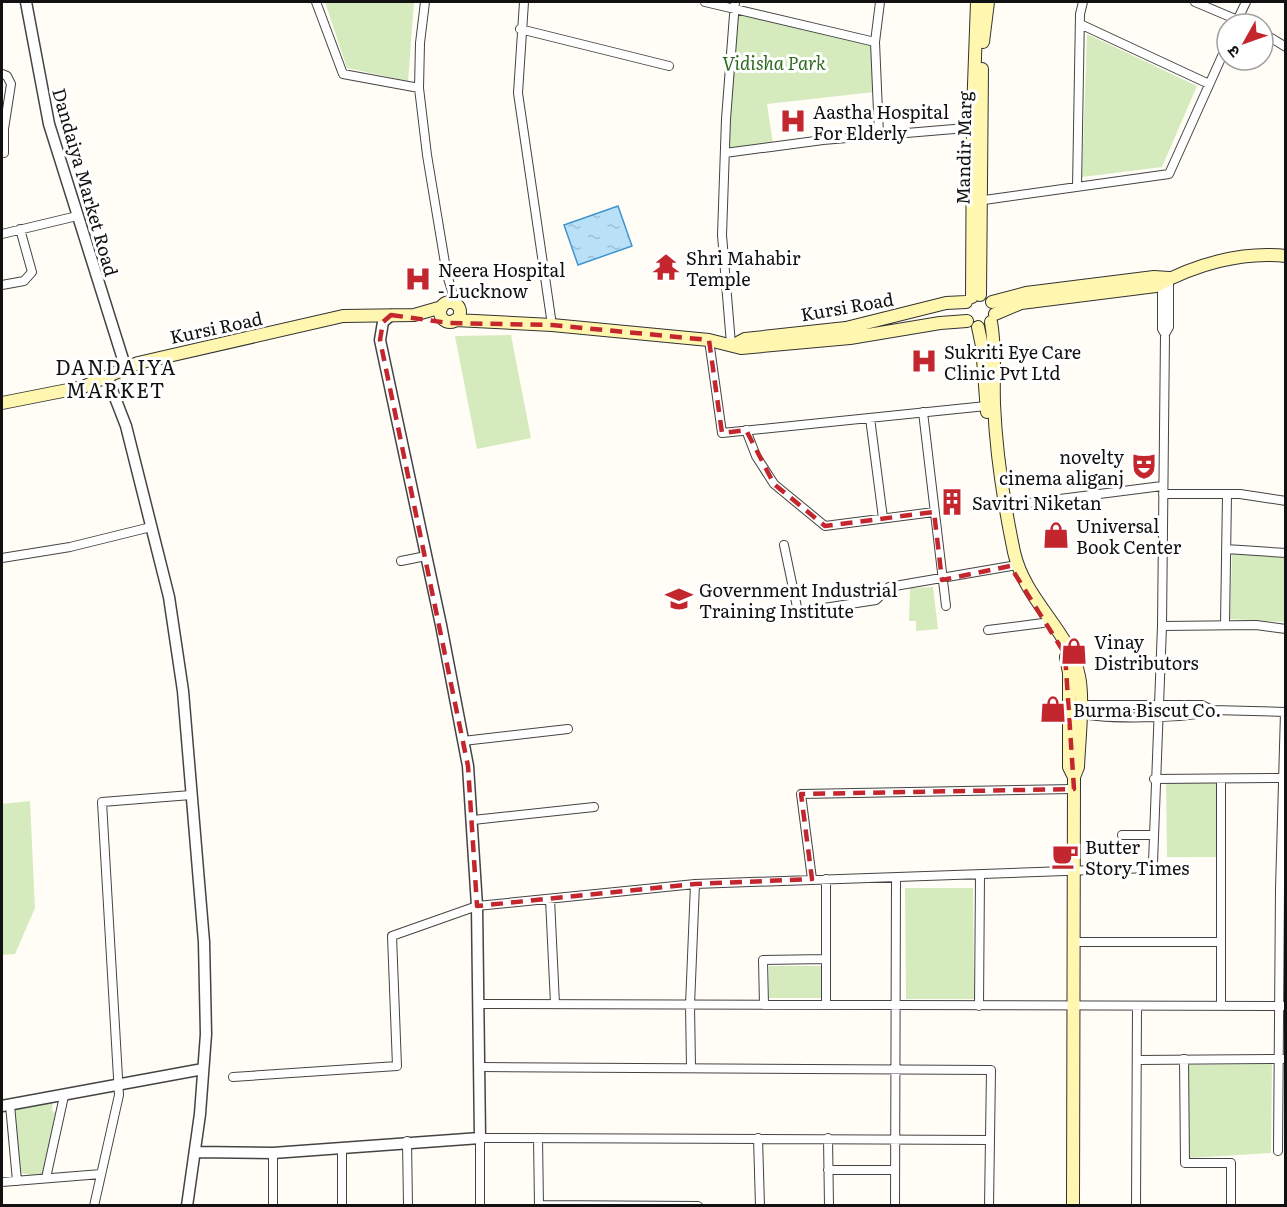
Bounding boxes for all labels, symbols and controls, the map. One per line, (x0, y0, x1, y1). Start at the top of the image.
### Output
north arrow (1215, 12, 1275, 72)
text: उ (1220, 41, 1245, 64)
park label: Vidisha Park (722, 49, 826, 76)
street label: Dandaiya Market Road (46, 85, 126, 279)
street label: Mandir Marg (949, 90, 978, 205)
place label: Aastha Hospital For Elderly (813, 98, 949, 146)
hospital icon: Aastha Hospital For Elderly (778, 106, 808, 136)
place label: Shri Mahabir Temple (686, 244, 801, 292)
temple icon: Shri Mahabir Temple (651, 252, 681, 282)
place label: Neera Hospital - Lucknow (438, 256, 565, 304)
hospital icon: Neera Hospital - Lucknow (403, 264, 433, 294)
street label: Kursi Road (798, 285, 896, 327)
street label: Kursi Road (167, 304, 265, 350)
place label: Sukriti Eye Care Clinic Pvt Ltd (944, 338, 1081, 386)
hospital icon: Sukriti Eye Care Clinic Pvt Ltd (909, 346, 939, 376)
district label: DANDAIYA MARKET (55, 351, 177, 404)
place label: novelty cinema aliganj (999, 443, 1125, 491)
theatre icon: novelty cinema aliganj (1129, 451, 1159, 481)
building icon: Savitri Niketan (937, 487, 967, 517)
place label: Savitri Niketan (972, 489, 1102, 516)
place label: Universal Book Center (1076, 512, 1182, 560)
shop icon: Universal Book Center (1041, 520, 1071, 550)
place label: Government Industrial Training Institute (699, 576, 898, 624)
school or university icon: Government Industrial Training Institute (664, 584, 694, 614)
place label: Vinay Distributors (1094, 628, 1199, 676)
shop icon: Vinay Distributors (1059, 636, 1089, 666)
shop icon: Burma Biscut Co. (1038, 694, 1068, 724)
place label: Burma Biscut Co. (1073, 696, 1221, 723)
place label: Butter Story Times (1085, 833, 1189, 881)
cafe icon: Butter Story Times (1050, 841, 1080, 871)

